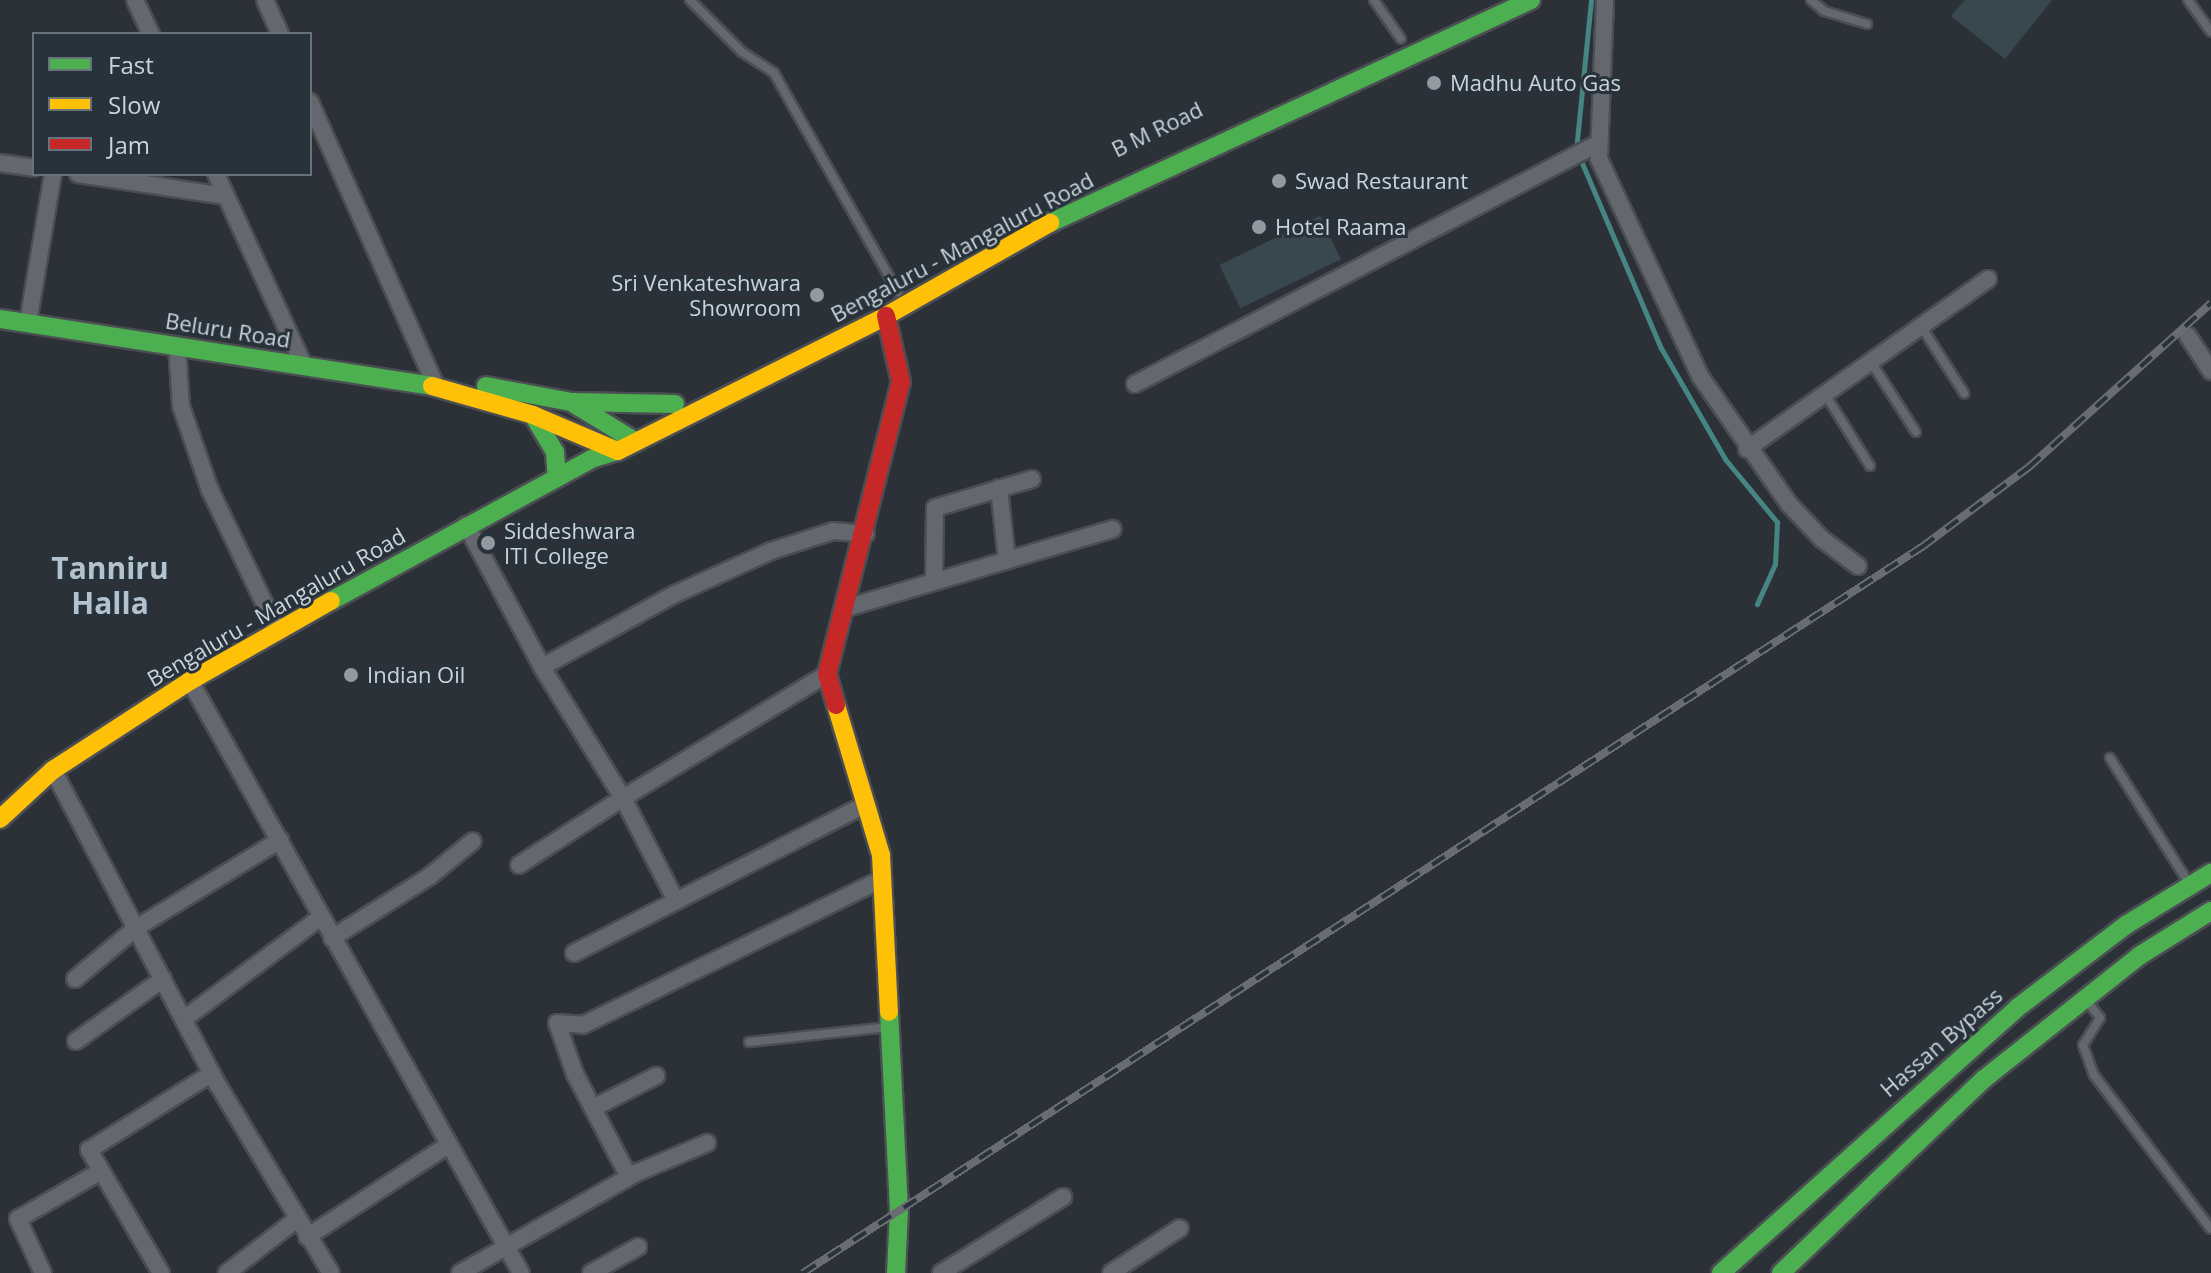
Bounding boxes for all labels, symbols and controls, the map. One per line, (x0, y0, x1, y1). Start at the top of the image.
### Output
legend (32, 32, 312, 176)
text: Fast (108, 48, 154, 81)
place label: Madhu Auto Gas (1450, 70, 1621, 96)
marker: Madhu Auto Gas (1425, 74, 1443, 92)
text: Slow (108, 88, 160, 121)
street label: B M Road (1107, 96, 1207, 162)
text: Jam (108, 128, 150, 161)
street label: Bengaluru - Mangaluru Road (826, 166, 1098, 328)
place label: Swad Restaurant (1295, 168, 1468, 194)
marker: Swad Restaurant (1270, 172, 1288, 190)
place label: Hotel Raama (1275, 214, 1407, 240)
marker: Hotel Raama (1250, 218, 1268, 236)
place label: Sri Venkateshwara Showroom (611, 269, 801, 320)
marker: Sri Venkateshwara Showroom (808, 286, 826, 304)
street label: Beluru Road (164, 307, 292, 353)
place label: Siddeshwara ITI College (504, 517, 635, 568)
street label: Bengaluru - Mangaluru Road (142, 522, 410, 692)
marker: Siddeshwara ITI College (479, 534, 497, 552)
district label: Tanniru Halla (51, 550, 169, 620)
place label: Indian Oil (367, 662, 465, 688)
marker: Indian Oil (342, 666, 360, 684)
street label: Hassan Bypass (1875, 982, 2007, 1102)

